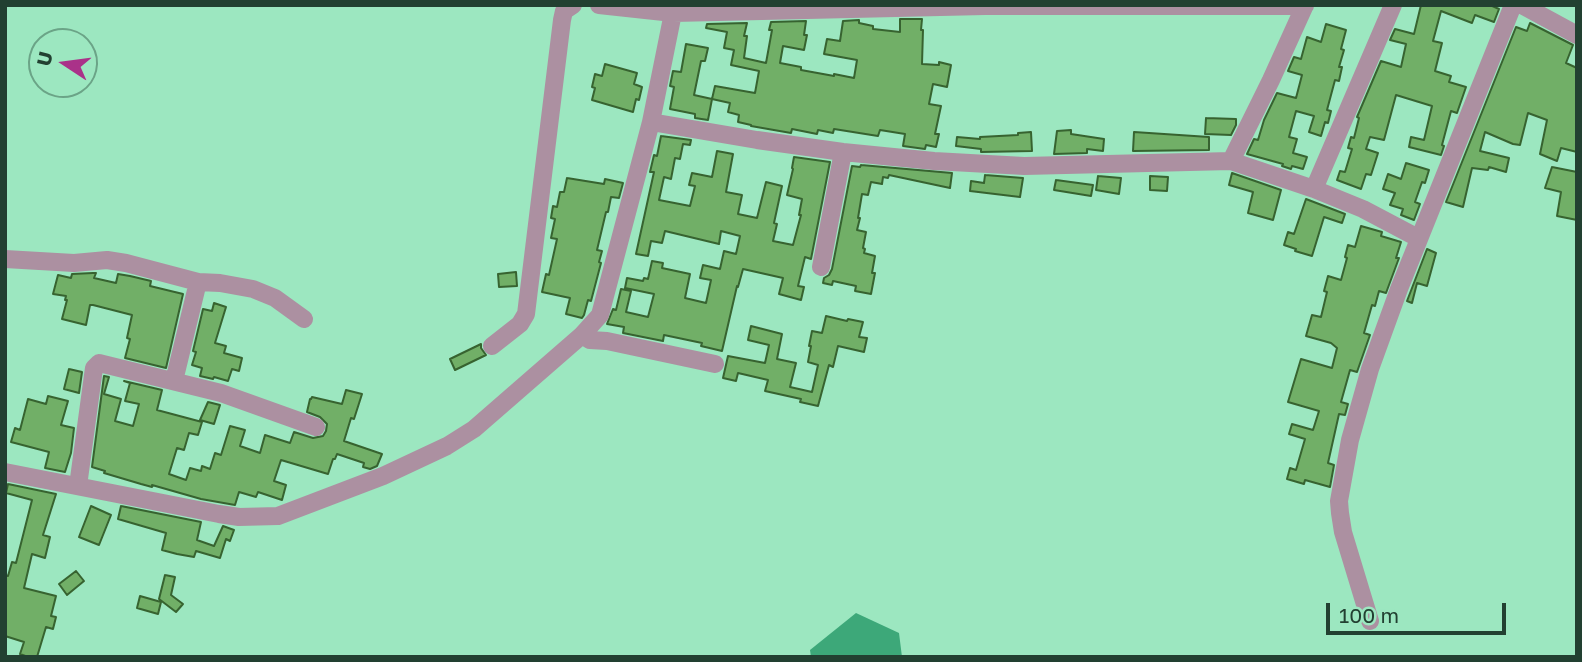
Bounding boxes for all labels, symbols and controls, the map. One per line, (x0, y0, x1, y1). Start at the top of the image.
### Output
north arrow (28, 28, 98, 98)
text: U (31, 49, 57, 68)
scale bar (1330, 588, 1510, 632)
text: 100 m (1339, 602, 1399, 628)

